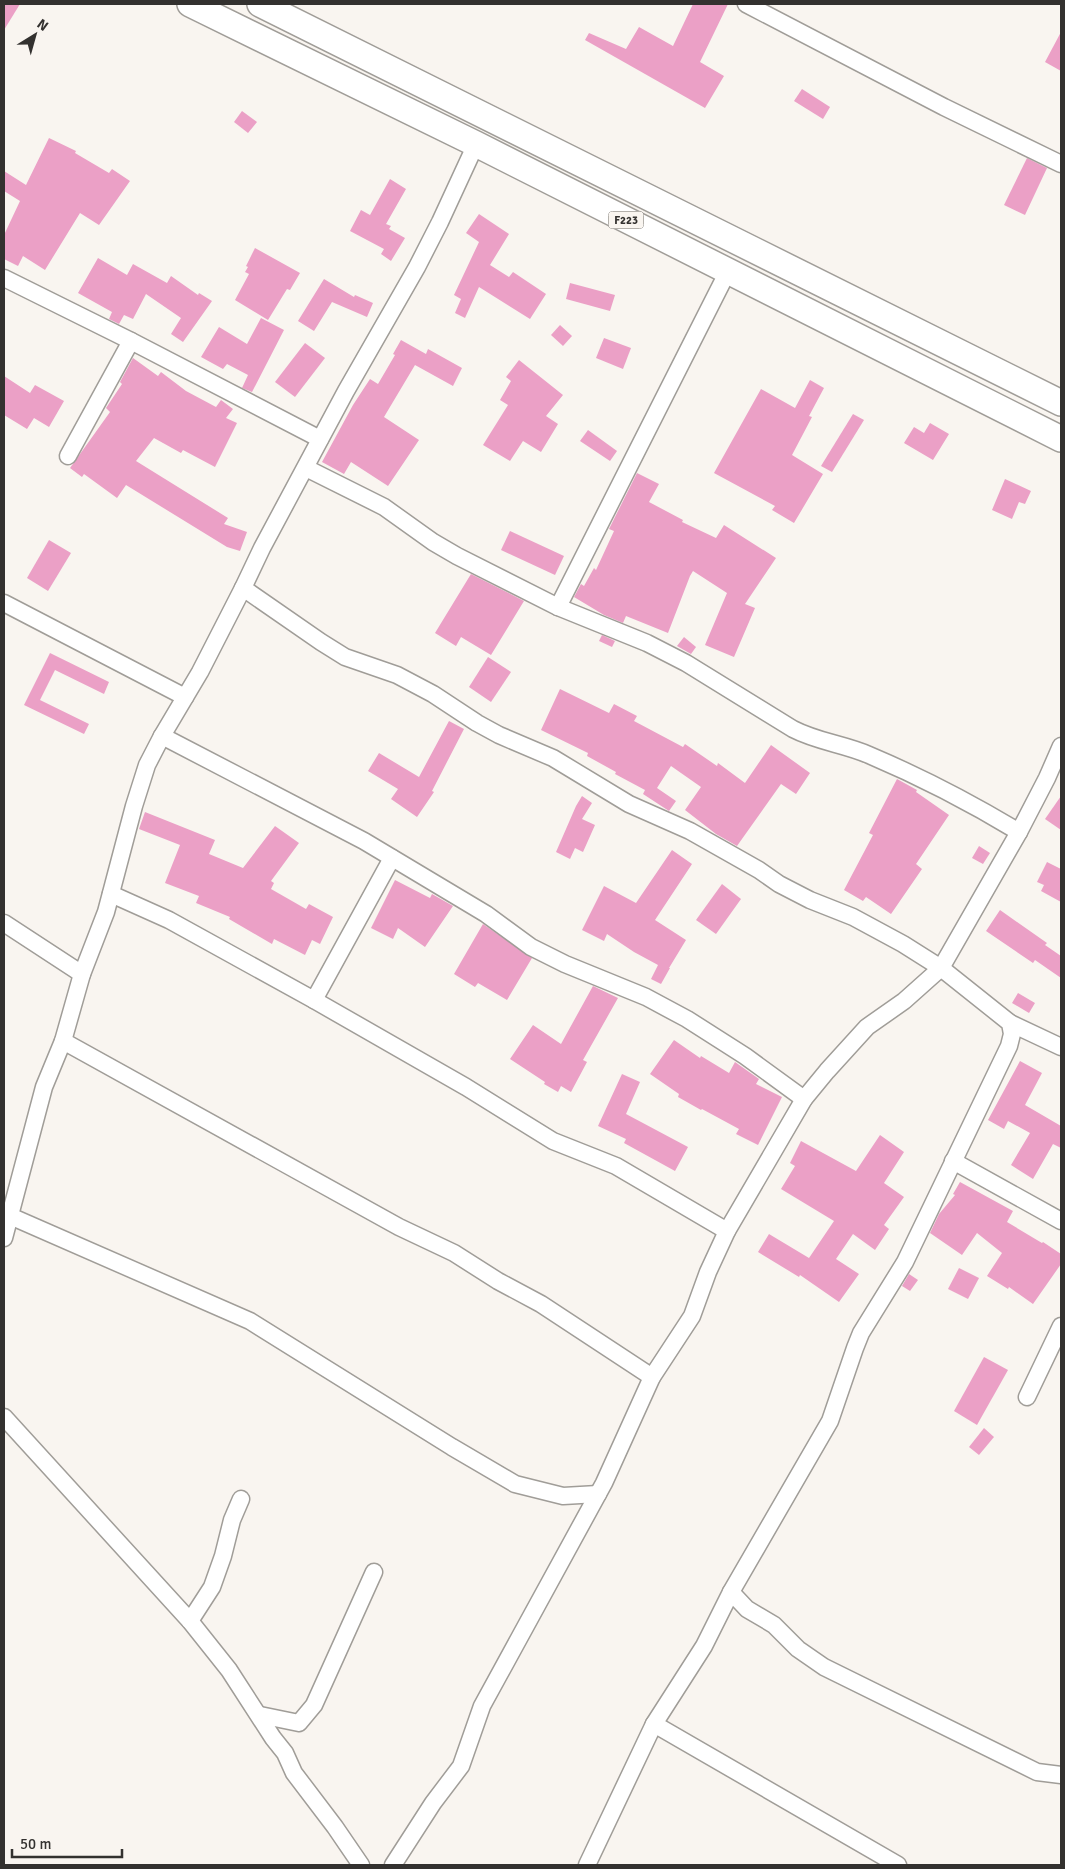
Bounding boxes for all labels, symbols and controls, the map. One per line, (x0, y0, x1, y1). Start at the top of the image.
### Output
north arrow (10, 10, 60, 60)
text: N (34, 15, 52, 35)
road number: F223 (608, 212, 644, 228)
scale bar (12, 1826, 122, 1858)
text: 50 m (20, 1835, 51, 1853)

